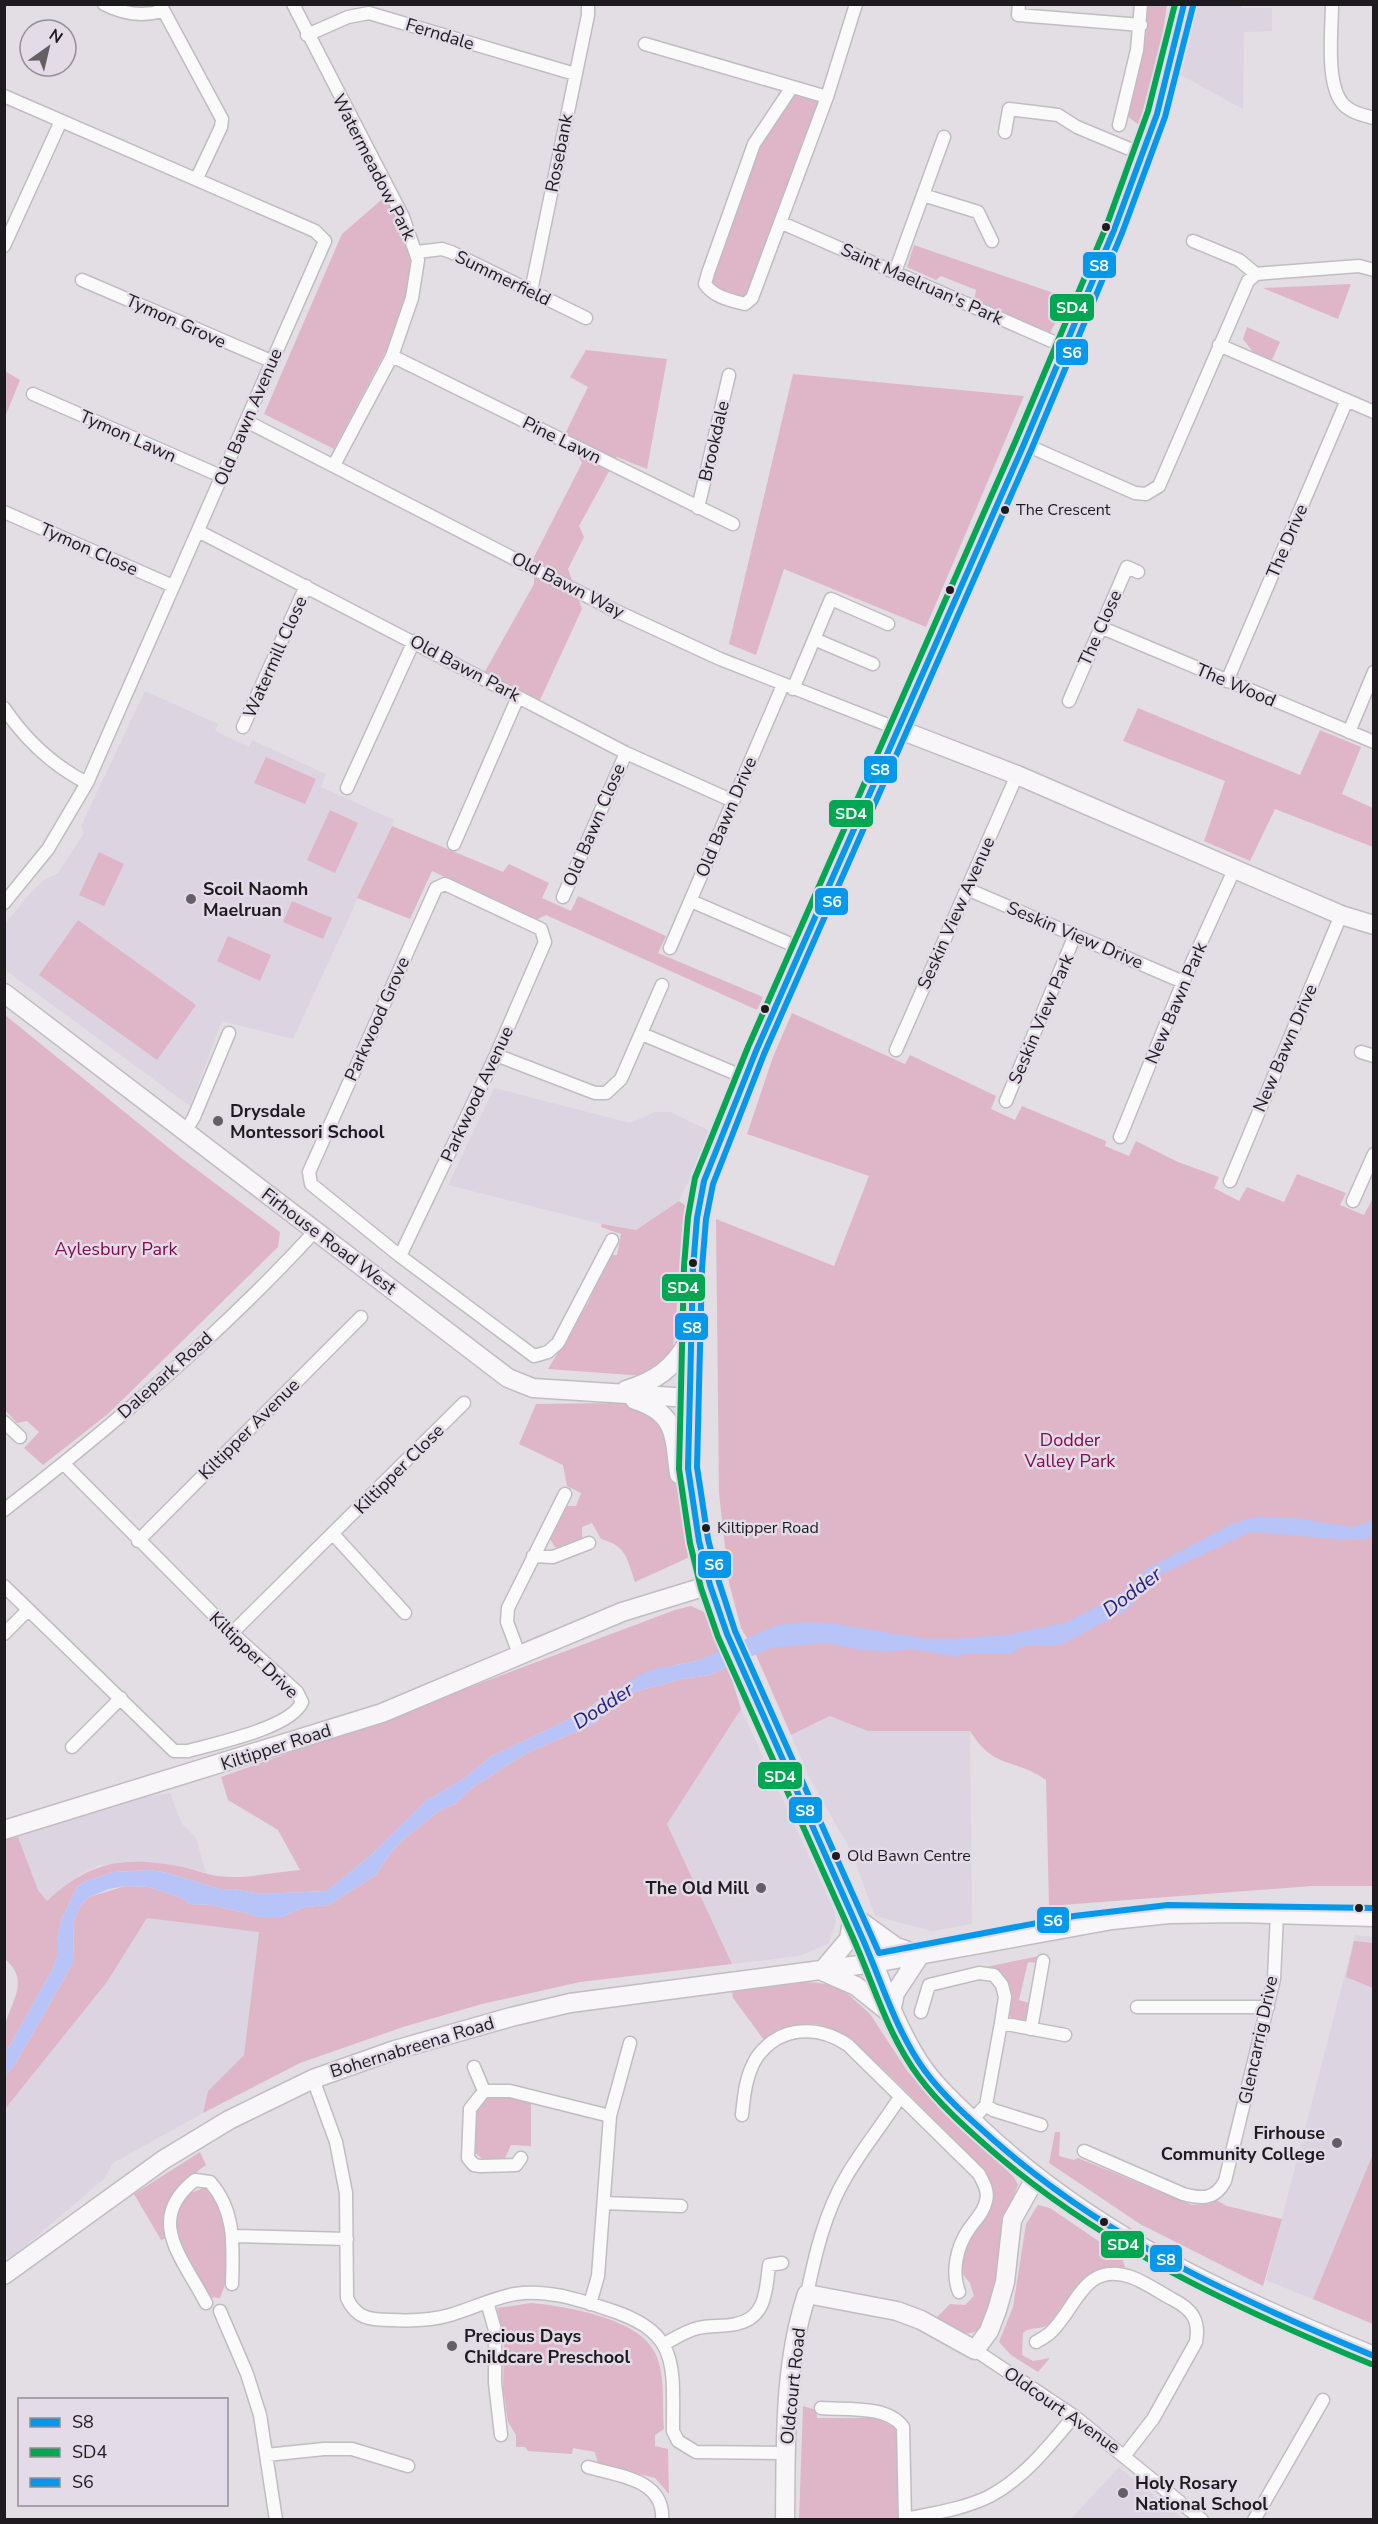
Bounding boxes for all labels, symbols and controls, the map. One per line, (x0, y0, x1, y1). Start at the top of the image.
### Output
street label: Ferndale (403, 12, 477, 56)
north arrow (18, 18, 78, 78)
text: N (45, 24, 67, 49)
street label: Watermeadow Park (327, 90, 422, 245)
street label: Rosebank (540, 111, 579, 194)
unlabelled marker (1100, 221, 1112, 233)
street label: Saint Maelruan's Park (837, 237, 1008, 331)
street label: Summerfield (451, 244, 555, 312)
line badge: S8 (1082, 251, 1117, 279)
text: S8 (1089, 255, 1109, 277)
street label: Tymon Grove (122, 288, 230, 354)
line badge: SD4 (1049, 293, 1095, 322)
text: SD4 (1056, 297, 1088, 319)
line badge: S6 (1055, 338, 1089, 366)
text: S6 (1062, 342, 1082, 364)
street label: Old Bawn Avenue (208, 345, 288, 489)
street label: Brookdale (693, 398, 735, 484)
street label: Tymon Lawn (76, 404, 180, 468)
street label: Pine Lawn (519, 411, 605, 469)
place label: The Crescent (1016, 499, 1111, 521)
street label: The Drive (1261, 500, 1313, 582)
marker: The Crescent (999, 504, 1011, 516)
street label: Tymon Close (36, 517, 142, 581)
street label: Old Bawn Way (508, 546, 629, 624)
unlabelled marker (944, 584, 956, 596)
street label: The Close (1073, 586, 1127, 670)
street label: Watermill Close (237, 592, 313, 722)
street label: Old Bawn Park (406, 629, 525, 708)
street label: The Wood (1192, 657, 1280, 713)
street label: Old Bawn Drive (690, 753, 762, 881)
line badge: S8 (863, 755, 898, 784)
text: S8 (870, 759, 890, 781)
street label: Old Bawn Close (557, 760, 631, 890)
line badge: SD4 (828, 799, 874, 828)
text: SD4 (835, 803, 867, 825)
street label: Seskin View Avenue (912, 833, 1000, 993)
place label: Scoil Naomh Maelruan (203, 877, 308, 922)
line badge: S6 (814, 887, 849, 916)
text: S6 (822, 891, 842, 913)
marker: Scoil Naomh Maelruan (184, 892, 198, 906)
street label: Seskin View Drive (1003, 895, 1147, 975)
street label: New Bawn Park (1140, 938, 1213, 1068)
street label: Seskin View Park (1003, 949, 1080, 1088)
street label: Parkwood Grove (339, 953, 415, 1085)
street label: New Bawn Drive (1247, 980, 1323, 1116)
unlabelled marker (759, 1003, 771, 1015)
street label: Parkwood Avenue (435, 1022, 519, 1166)
place label: Drysdale Montessori School (230, 1099, 385, 1144)
marker: Drysdale Montessori School (211, 1114, 225, 1128)
street label: Firhouse Road West (257, 1182, 402, 1300)
park label: Aylesbury Park (55, 1237, 178, 1261)
unlabelled marker (687, 1257, 699, 1269)
line badge: SD4 (661, 1273, 706, 1302)
text: SD4 (667, 1277, 699, 1299)
line badge: S8 (674, 1312, 709, 1341)
text: S8 (682, 1317, 702, 1339)
street label: Dalepark Road (112, 1326, 218, 1424)
street label: Kiltipper Avenue (193, 1373, 305, 1485)
street label: Kiltipper Close (349, 1419, 449, 1519)
park label: Dodder Valley Park (1024, 1428, 1116, 1473)
place label: Kiltipper Road (717, 1517, 819, 1539)
marker: Kiltipper Road (700, 1522, 712, 1534)
line badge: S6 (697, 1550, 732, 1579)
text: S6 (704, 1554, 724, 1576)
water label: Dodder (1097, 1561, 1168, 1623)
street label: Kiltipper Drive (204, 1606, 304, 1704)
water label: Dodder (568, 1676, 639, 1736)
street label: Kiltipper Road (218, 1718, 334, 1776)
line badge: SD4 (757, 1761, 803, 1790)
text: SD4 (764, 1766, 796, 1788)
line badge: S8 (788, 1796, 823, 1824)
text: S8 (795, 1800, 815, 1822)
place label: Old Bawn Centre (847, 1845, 971, 1867)
marker: Old Bawn Centre (830, 1850, 842, 1862)
place label: The Old Mill (646, 1876, 749, 1900)
marker: The Old Mill (754, 1881, 768, 1895)
unlabelled marker (1353, 1902, 1365, 1914)
line badge: S6 (1036, 1906, 1070, 1934)
text: S6 (1043, 1910, 1063, 1932)
street label: Glencarrig Drive (1233, 1974, 1283, 2106)
street label: Bohernabreena Road (327, 2011, 497, 2083)
place label: Firhouse Community College (1161, 2121, 1325, 2166)
marker: Firhouse Community College (1330, 2136, 1344, 2150)
unlabelled marker (1098, 2216, 1110, 2228)
line badge: SD4 (1100, 2230, 1145, 2259)
text: SD4 (1107, 2234, 1139, 2256)
line badge: S8 (1149, 2244, 1183, 2273)
text: S8 (1156, 2249, 1176, 2271)
place label: Precious Days Childcare Preschool (464, 2324, 630, 2369)
street label: Oldcourt Road (775, 2326, 811, 2446)
marker: Precious Days Childcare Preschool (445, 2339, 459, 2353)
street label: Oldcourt Avenue (999, 2361, 1125, 2459)
legend (18, 2398, 228, 2506)
text: S8 (72, 2410, 94, 2434)
text: SD4 (72, 2440, 107, 2464)
text: S6 (72, 2470, 94, 2494)
place label: Holy Rosary National School (1135, 2471, 1268, 2516)
marker: Holy Rosary National School (1116, 2486, 1130, 2500)

